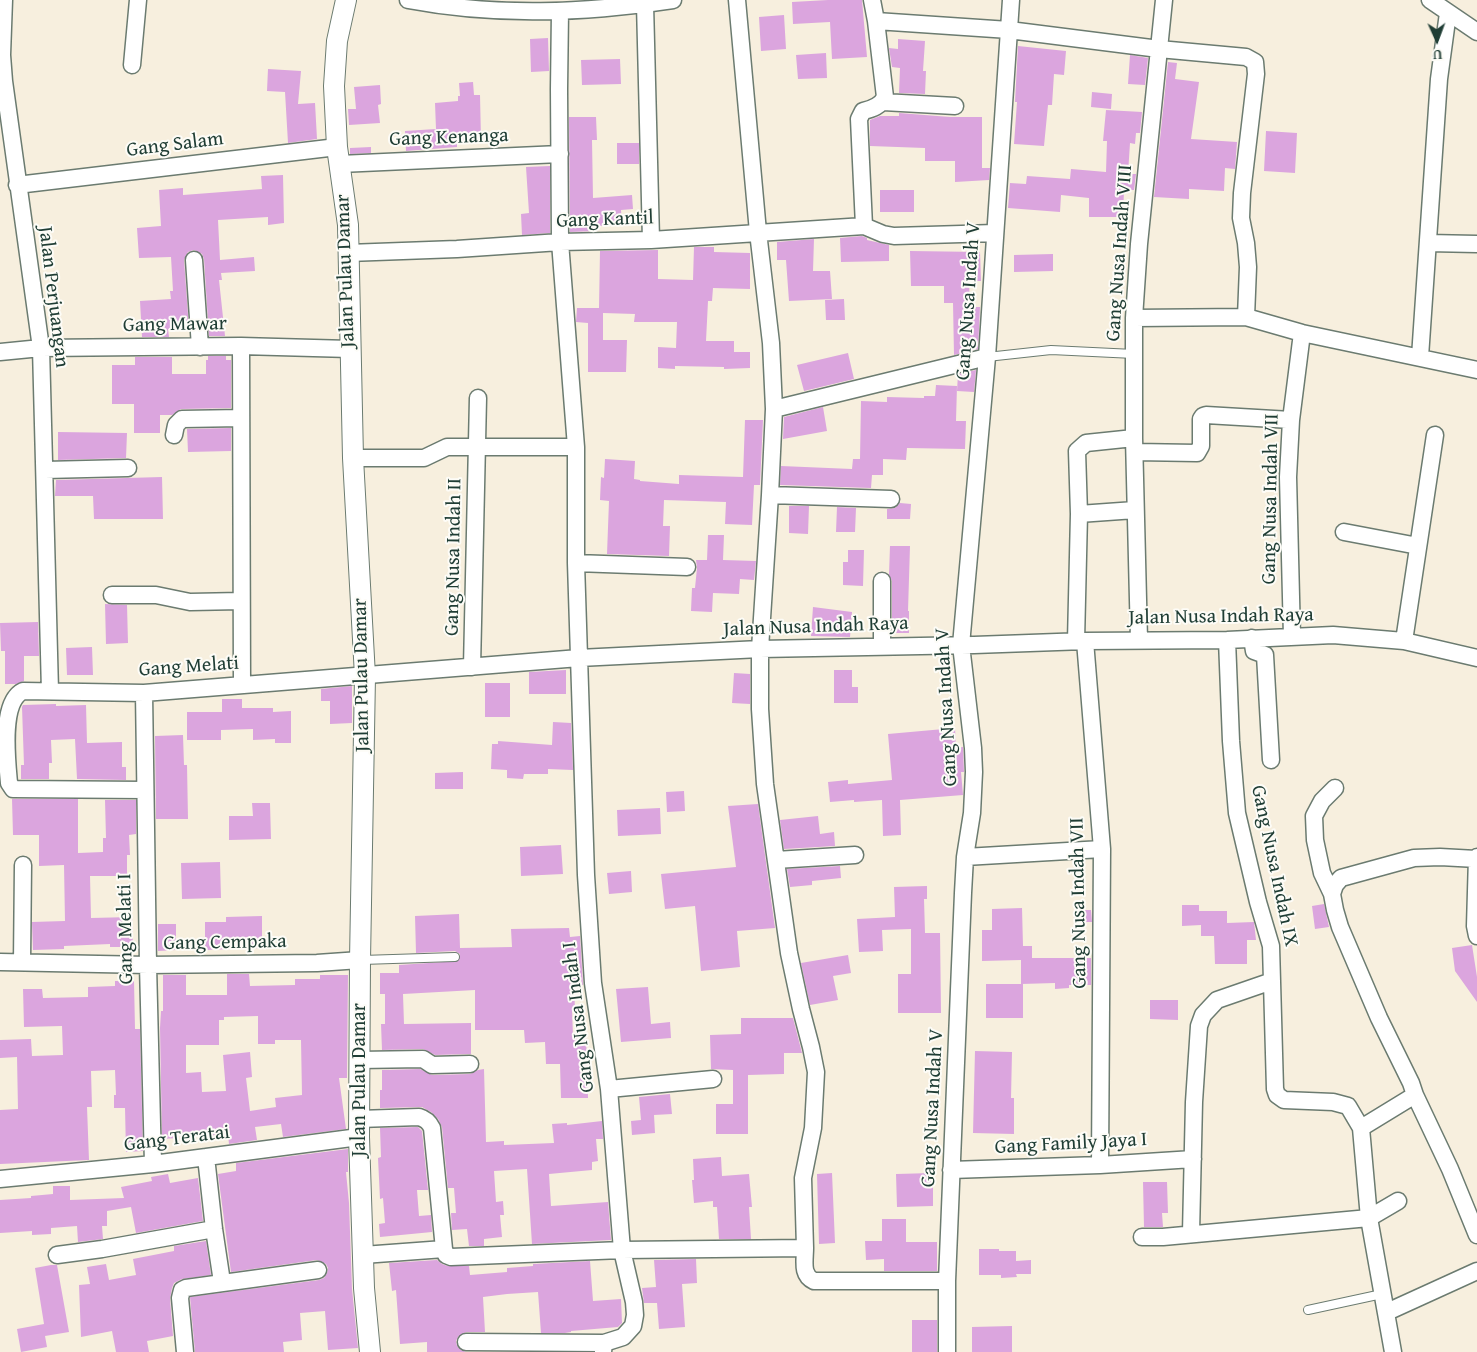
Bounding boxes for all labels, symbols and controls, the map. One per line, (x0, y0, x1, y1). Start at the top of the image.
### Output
north arrow (1412, 15, 1462, 65)
text: U (1432, 45, 1443, 65)
street label: Gang Kenanga (389, 124, 509, 152)
street label: Gang Salam (125, 127, 225, 163)
street label: Gang Nusa Indah VIII (1102, 164, 1138, 342)
street label: Jalan Pulau Damar (331, 194, 361, 348)
street label: Gang Kantil (556, 206, 654, 234)
street label: Gang Nusa Indah V (951, 221, 987, 381)
street label: Jalan Perjuangan (32, 225, 74, 369)
street label: Gang Mawar (123, 312, 227, 338)
street label: Gang Nusa Indah VII (1258, 413, 1284, 585)
street label: Gang Nusa Indah II (441, 478, 467, 636)
street label: Jalan Pulau Damar (349, 598, 375, 752)
street label: Jalan Nusa Indah Raya (1128, 603, 1314, 631)
street label: Jalan Nusa Indah Raya (723, 612, 909, 642)
street label: Gang Nusa Indah V (931, 627, 963, 787)
street label: Gang Melati (138, 652, 240, 682)
street label: Gang Nusa Indah IX (1245, 783, 1303, 949)
street label: Gang Nusa Indah VII (1066, 817, 1092, 989)
street label: Gang Melati I (113, 873, 139, 985)
street label: Gang Cempaka (163, 930, 287, 956)
street label: Gang Nusa Indah I (558, 940, 600, 1094)
street label: Jalan Pulau Damar (348, 1003, 372, 1157)
street label: Gang Nusa Indah V (917, 1028, 949, 1188)
street label: Gang Teratai (123, 1121, 231, 1157)
street label: Gang Family Jaya I (994, 1128, 1148, 1160)

